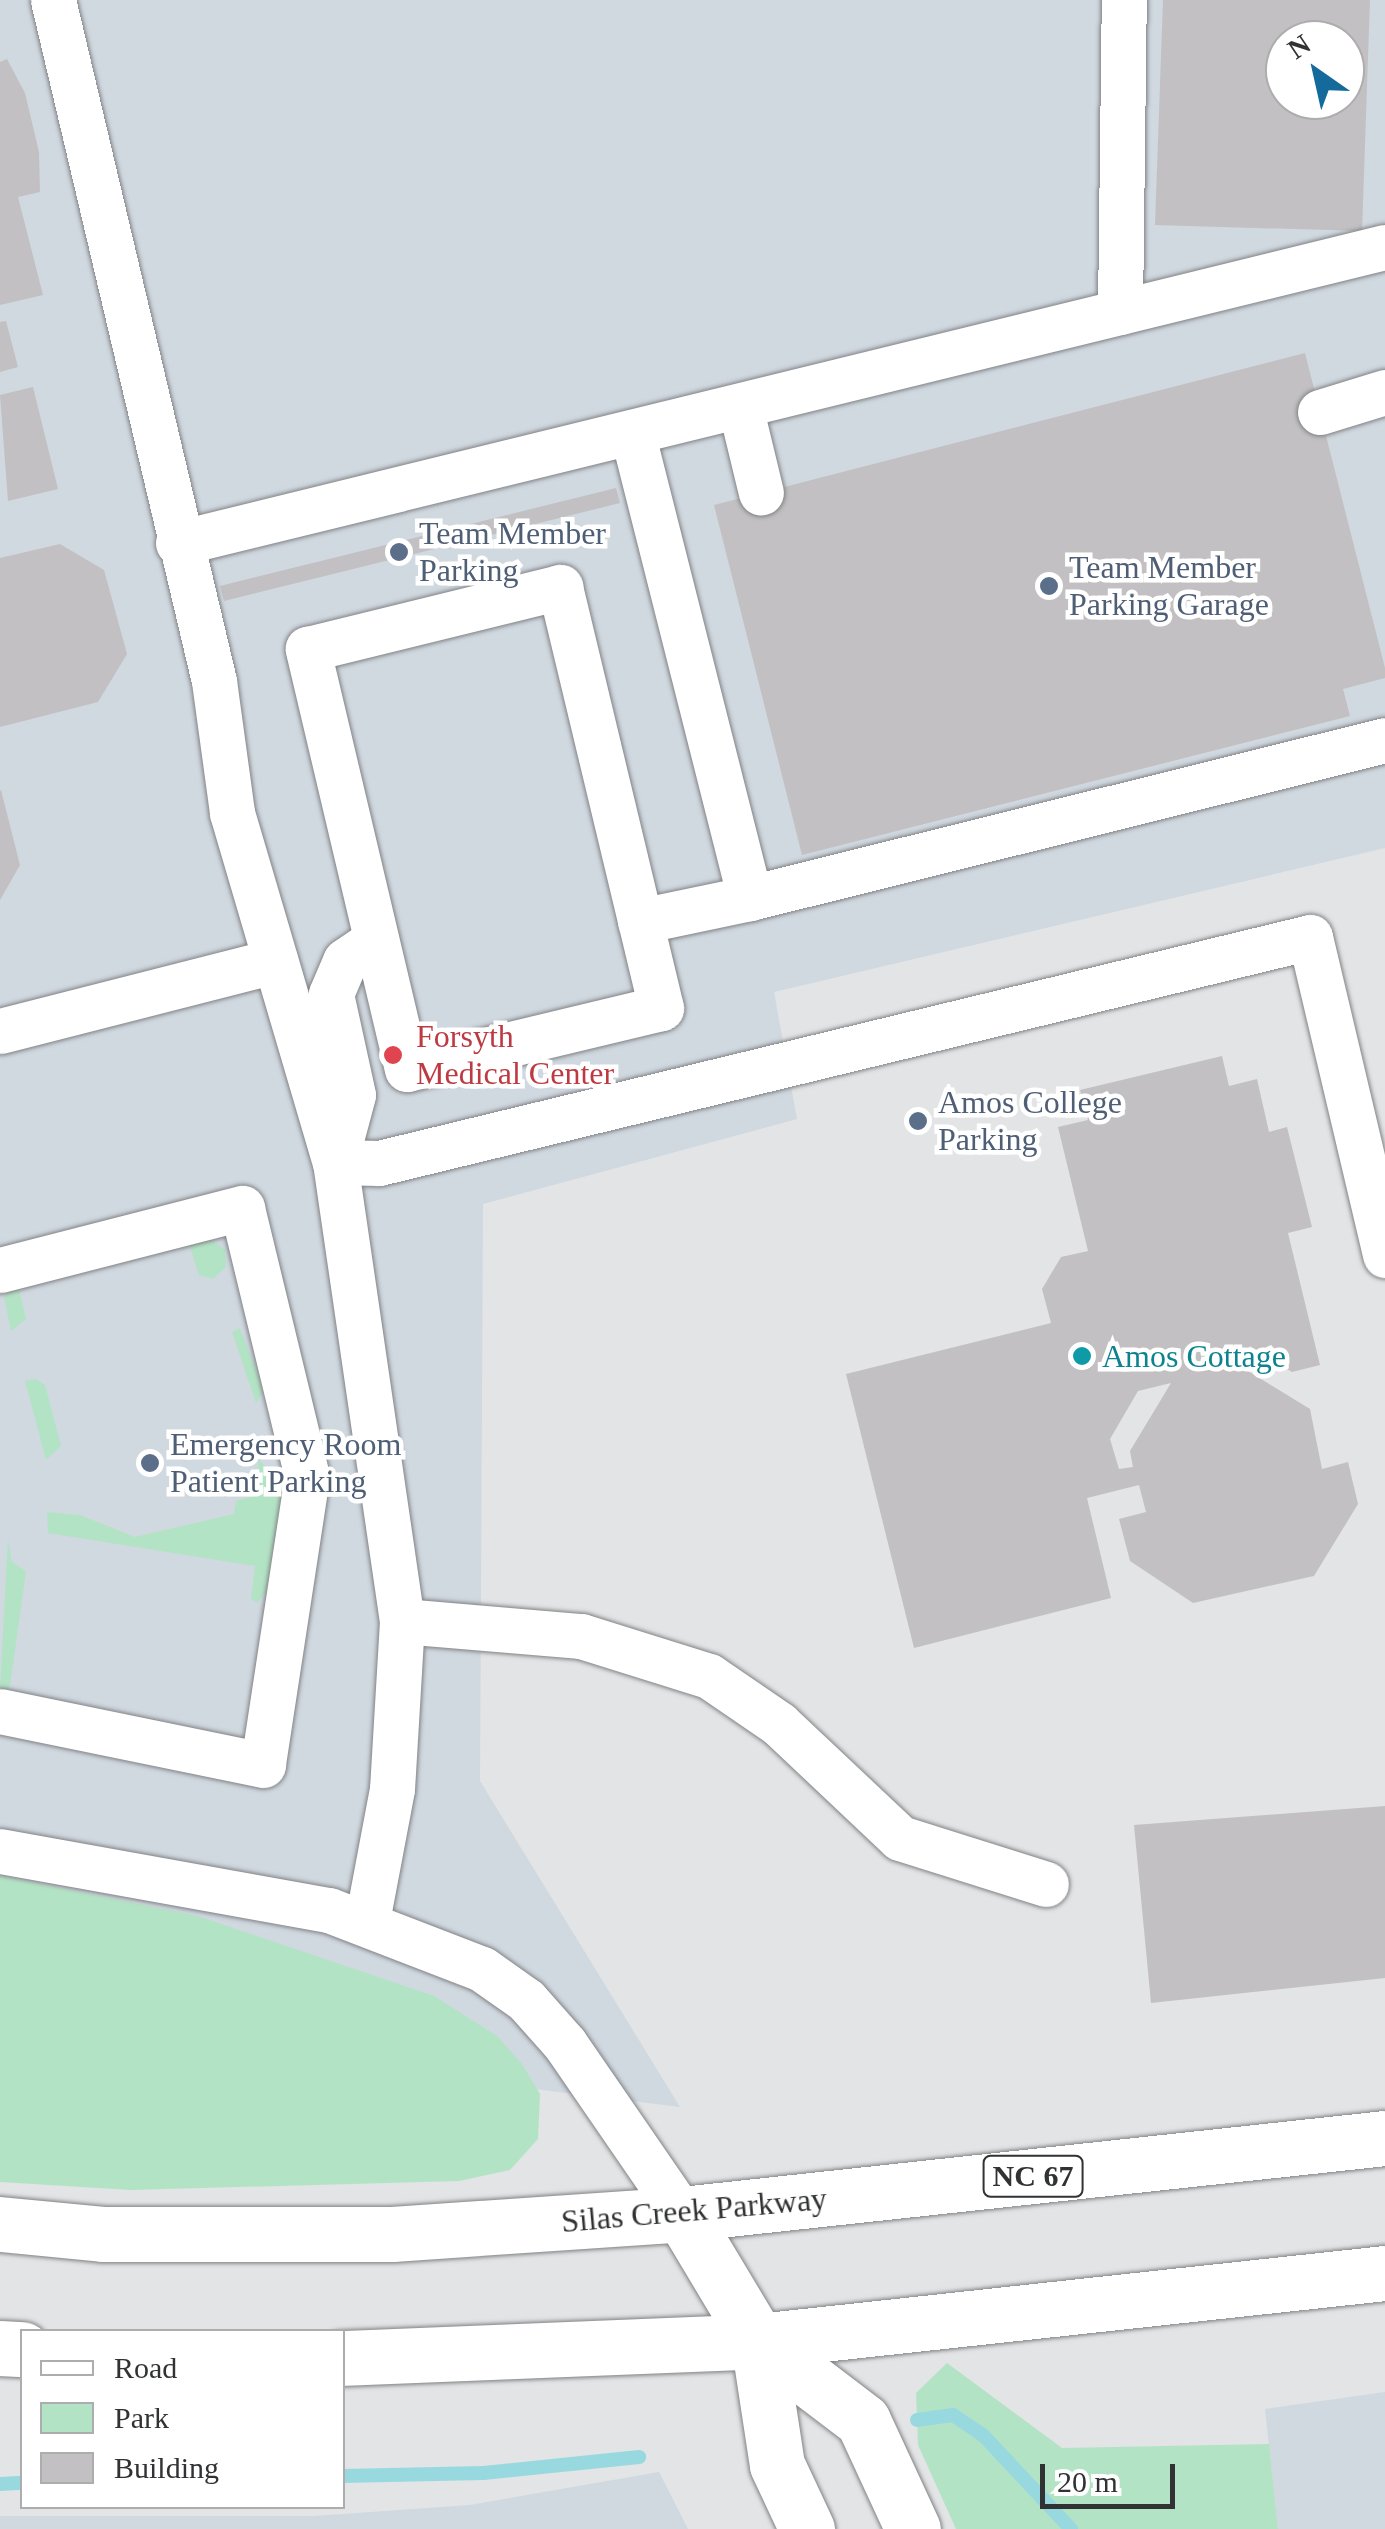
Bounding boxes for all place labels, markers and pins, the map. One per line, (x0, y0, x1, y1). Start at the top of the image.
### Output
place label: Team Member Parking (419, 515, 606, 590)
marker: Team Member Parking (388, 541, 410, 563)
place label: Team Member Parking Garage (1069, 549, 1269, 624)
marker: Team Member Parking Garage (1038, 575, 1060, 597)
place label: Forsyth Medical Center (416, 1018, 614, 1093)
marker: Forsyth Medical Center (380, 1042, 406, 1068)
place label: Amos College Parking (938, 1084, 1122, 1159)
marker: Amos College Parking (907, 1110, 929, 1132)
place label: Amos Cottage (1102, 1337, 1286, 1375)
marker: Amos Cottage (1071, 1345, 1093, 1367)
place label: Emergency Room Patient Parking (170, 1426, 401, 1501)
marker: Emergency Room Patient Parking (139, 1452, 161, 1474)

